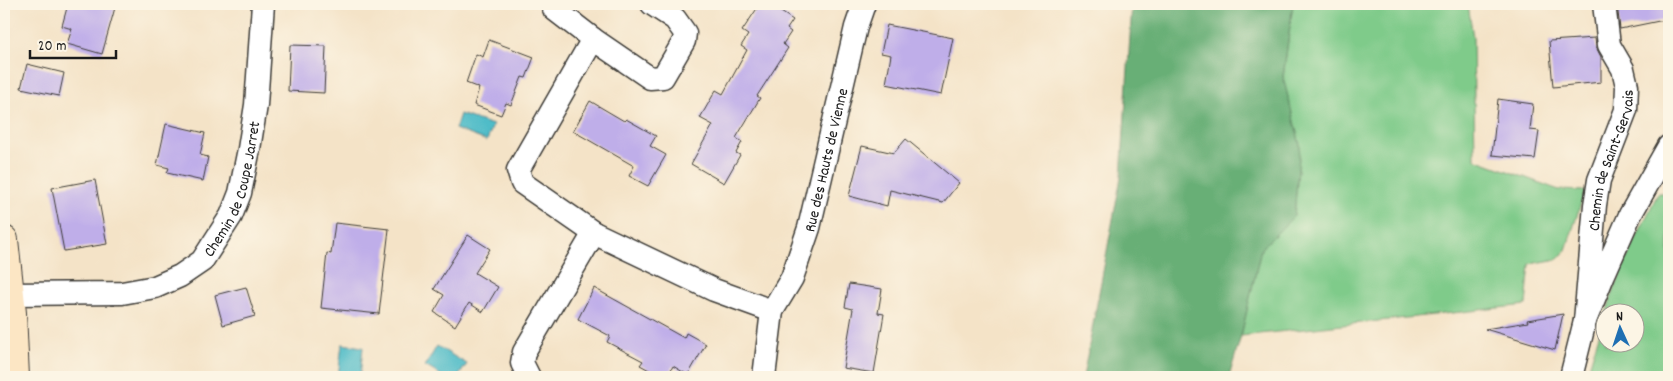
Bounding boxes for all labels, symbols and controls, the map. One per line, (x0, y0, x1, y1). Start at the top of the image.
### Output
scale bar (30, 28, 116, 60)
text: 20 m (38, 36, 66, 58)
street label: Rue des Hauts de Vienne (799, 86, 855, 235)
street label: Chemin de Saint-Gervais (1584, 89, 1641, 232)
street label: Chemin de Coupe Jarret (199, 120, 267, 262)
north arrow (1596, 304, 1646, 354)
text: N (1615, 307, 1623, 327)

